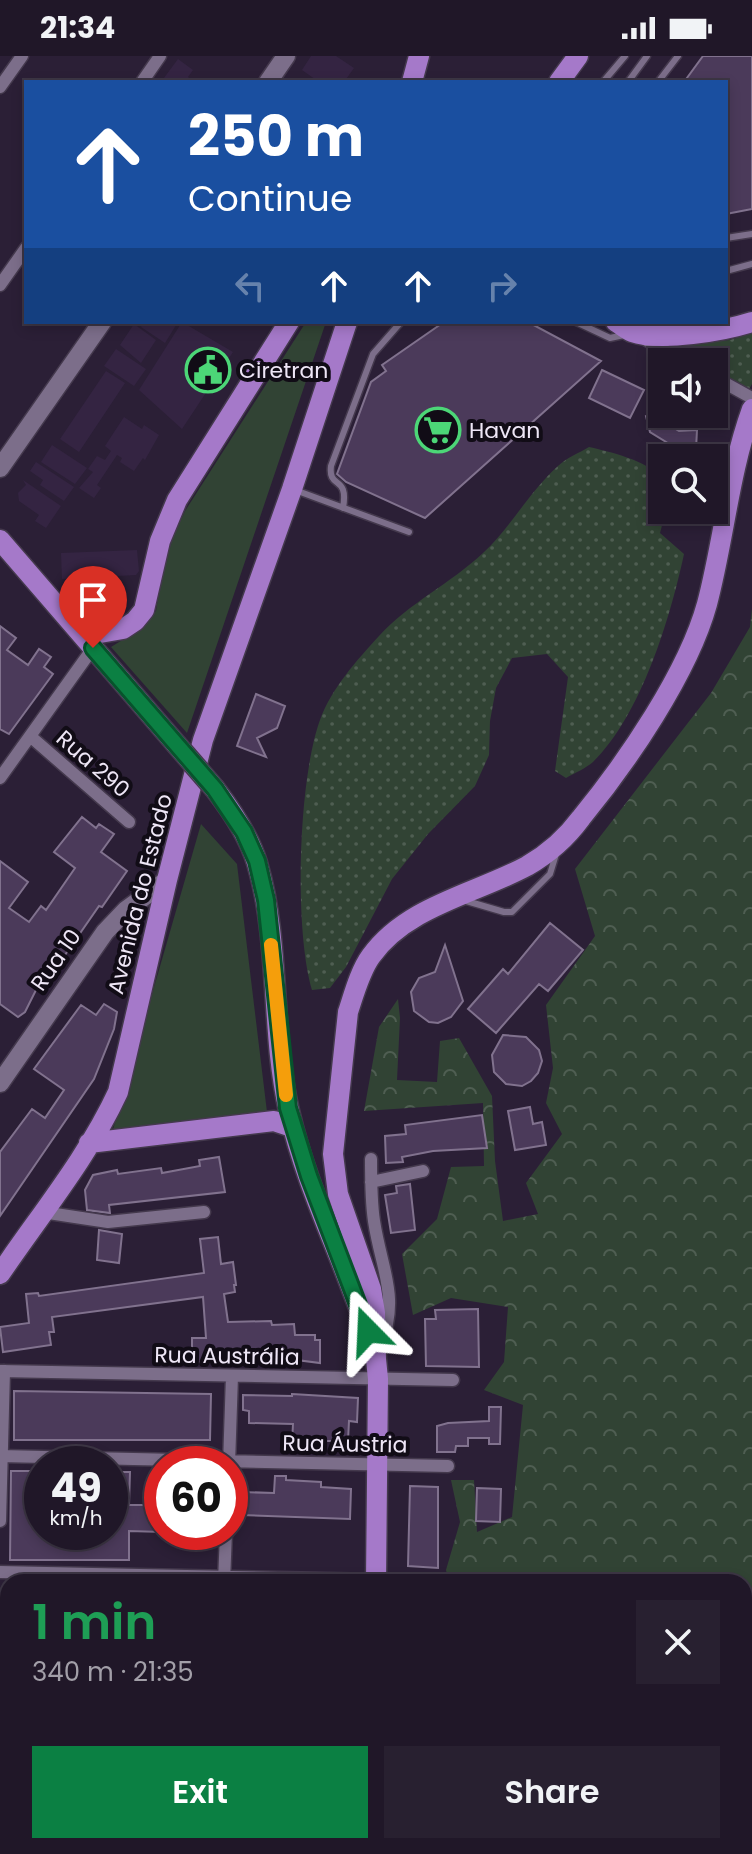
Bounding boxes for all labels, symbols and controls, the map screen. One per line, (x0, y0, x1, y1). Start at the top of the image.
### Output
text: 21:34 (40, 6, 115, 49)
text: 250 m (188, 97, 364, 176)
icon: ahead (56, 112, 160, 216)
text: Continue (188, 173, 352, 224)
icon: left (228, 264, 272, 308)
icon: ahead (312, 264, 356, 308)
icon: ahead (396, 264, 440, 308)
icon: right (480, 264, 524, 308)
public building icon: Ciretran (184, 346, 232, 394)
map controls (648, 348, 728, 524)
button: sound (648, 348, 728, 428)
place label: Ciretran (239, 355, 328, 386)
supermarket icon: Havan (414, 406, 462, 454)
place label: Havan (469, 415, 540, 446)
button: search (648, 444, 728, 524)
pin (59, 566, 127, 648)
icon: arrive (71, 578, 115, 622)
street label: Rua 290 (49, 723, 137, 805)
street label: Avenida do Estado (100, 791, 180, 997)
street label: Rua 10 (23, 923, 89, 997)
position arrow (326, 1289, 410, 1373)
street label: Rua Austrália (154, 1339, 300, 1373)
street label: Rua Áustria (282, 1427, 408, 1461)
speed limit sign: 60 (144, 1446, 248, 1550)
text: 49 (50, 1460, 102, 1516)
text: km/h (49, 1504, 103, 1532)
text: 1 min (32, 1589, 156, 1656)
button: close (636, 1600, 720, 1684)
text: 340 m · 21:35 (32, 1654, 194, 1690)
button: Exit (32, 1746, 368, 1838)
button: Share (384, 1746, 720, 1838)

